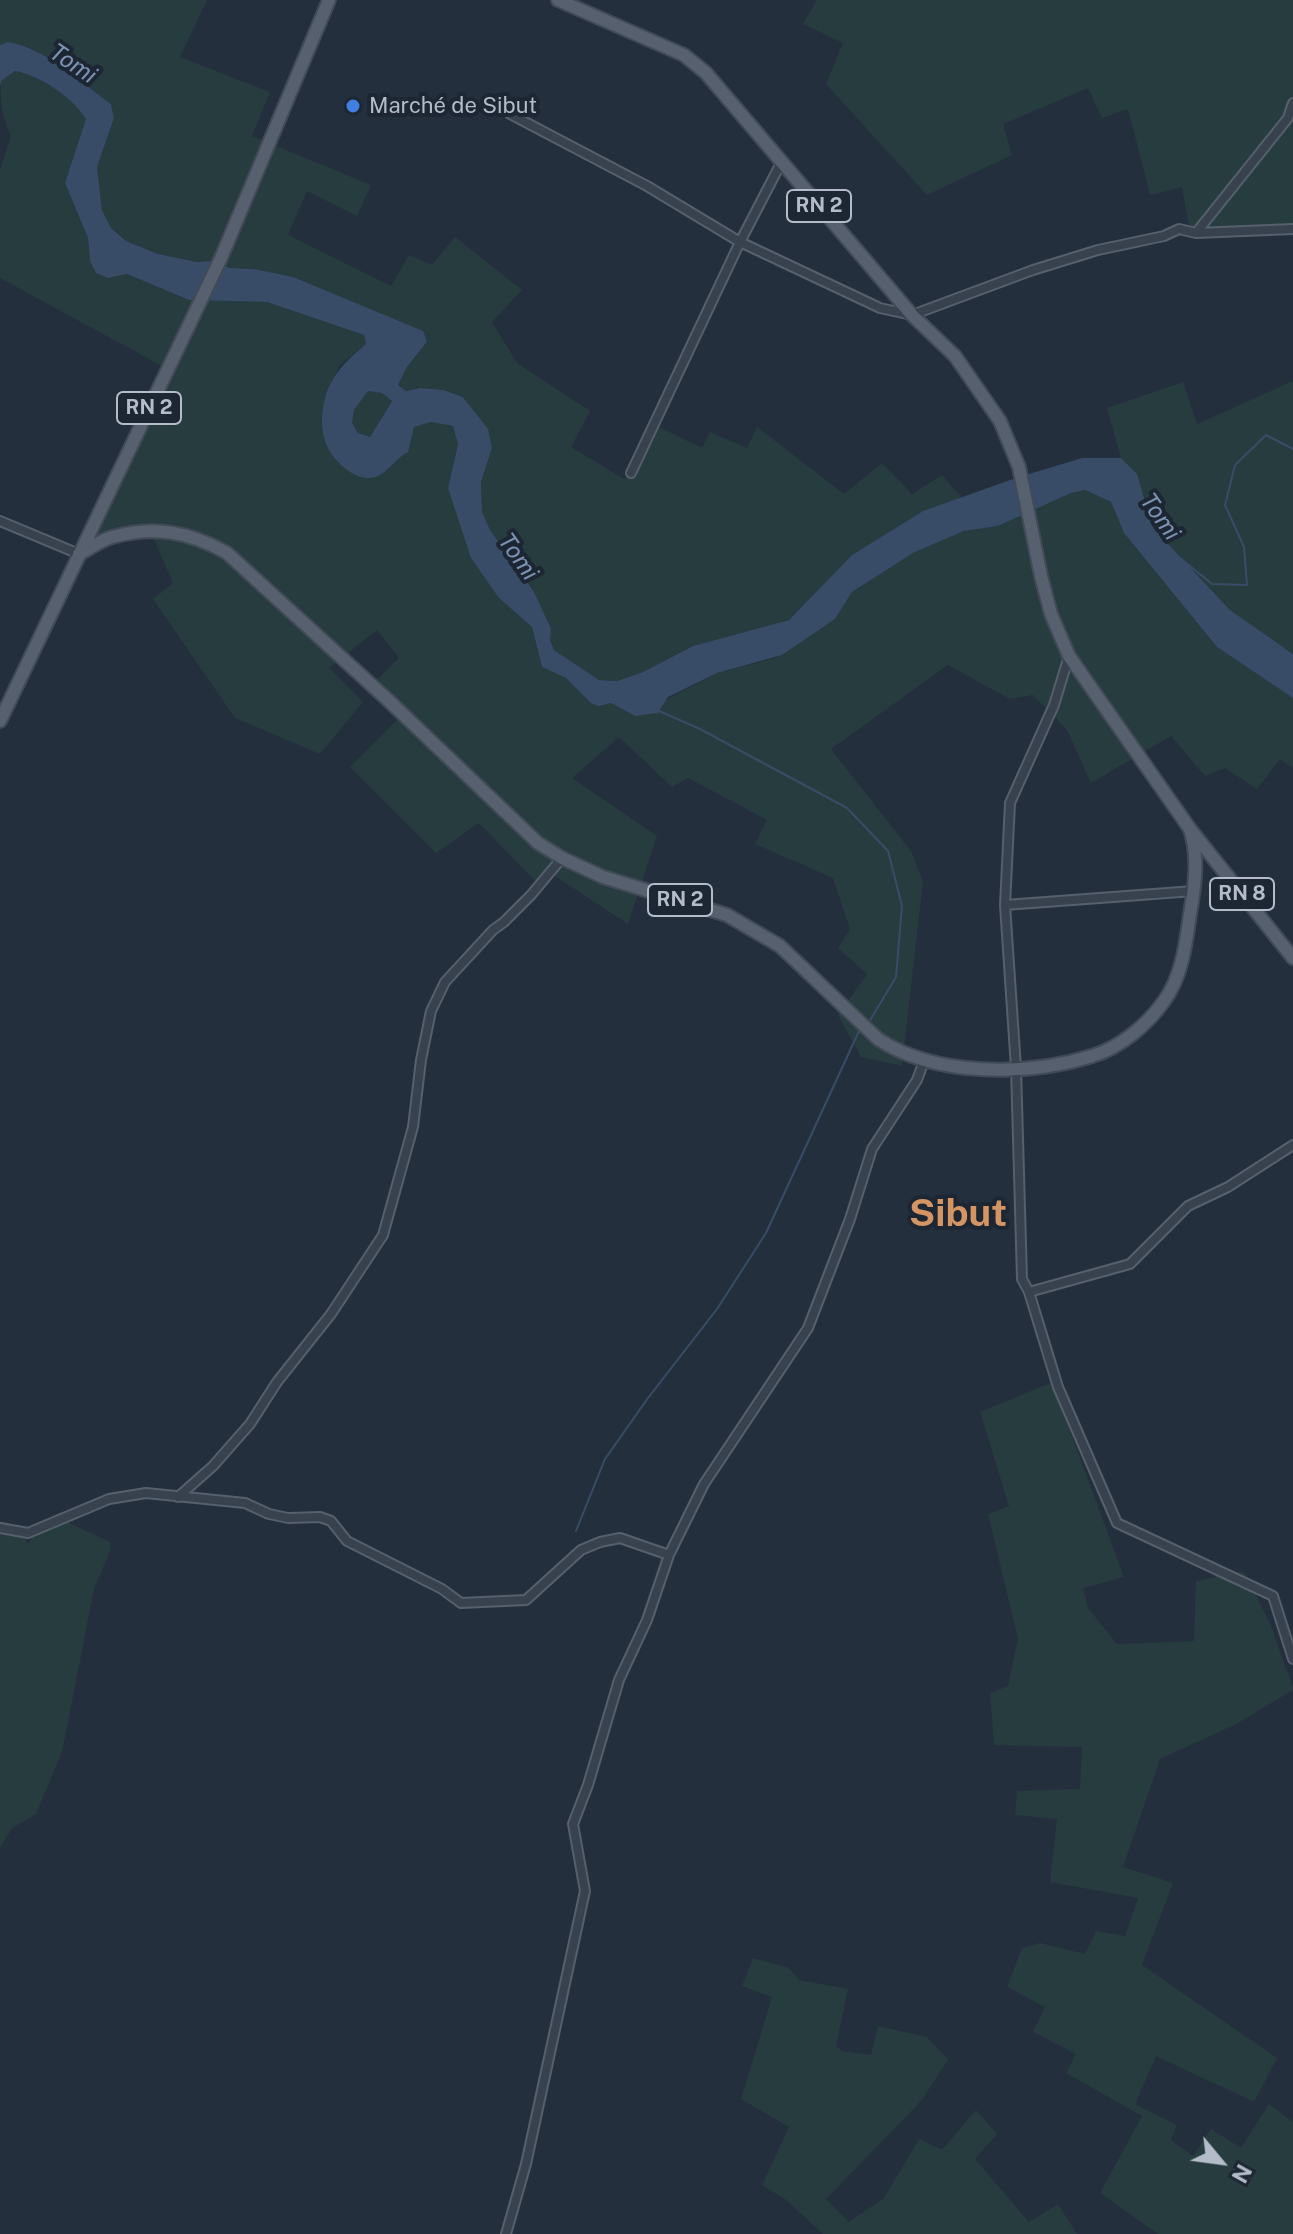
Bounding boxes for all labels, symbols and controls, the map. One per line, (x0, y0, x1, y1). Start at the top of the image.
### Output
water label: Tomi (44, 38, 102, 90)
place label: Marché de Sibut (369, 93, 537, 119)
marker: Marché de Sibut (344, 97, 362, 115)
road number: RN 2 (787, 190, 851, 222)
road number: RN 2 (117, 392, 181, 424)
water label: Tomi (1134, 488, 1186, 546)
water label: Tomi (492, 528, 544, 586)
road number: RN 8 (1210, 878, 1274, 910)
road number: RN 2 (648, 884, 712, 916)
district label: Sibut (909, 1191, 1007, 1237)
north arrow (1181, 2122, 1261, 2202)
text: N (1226, 2160, 1258, 2187)

